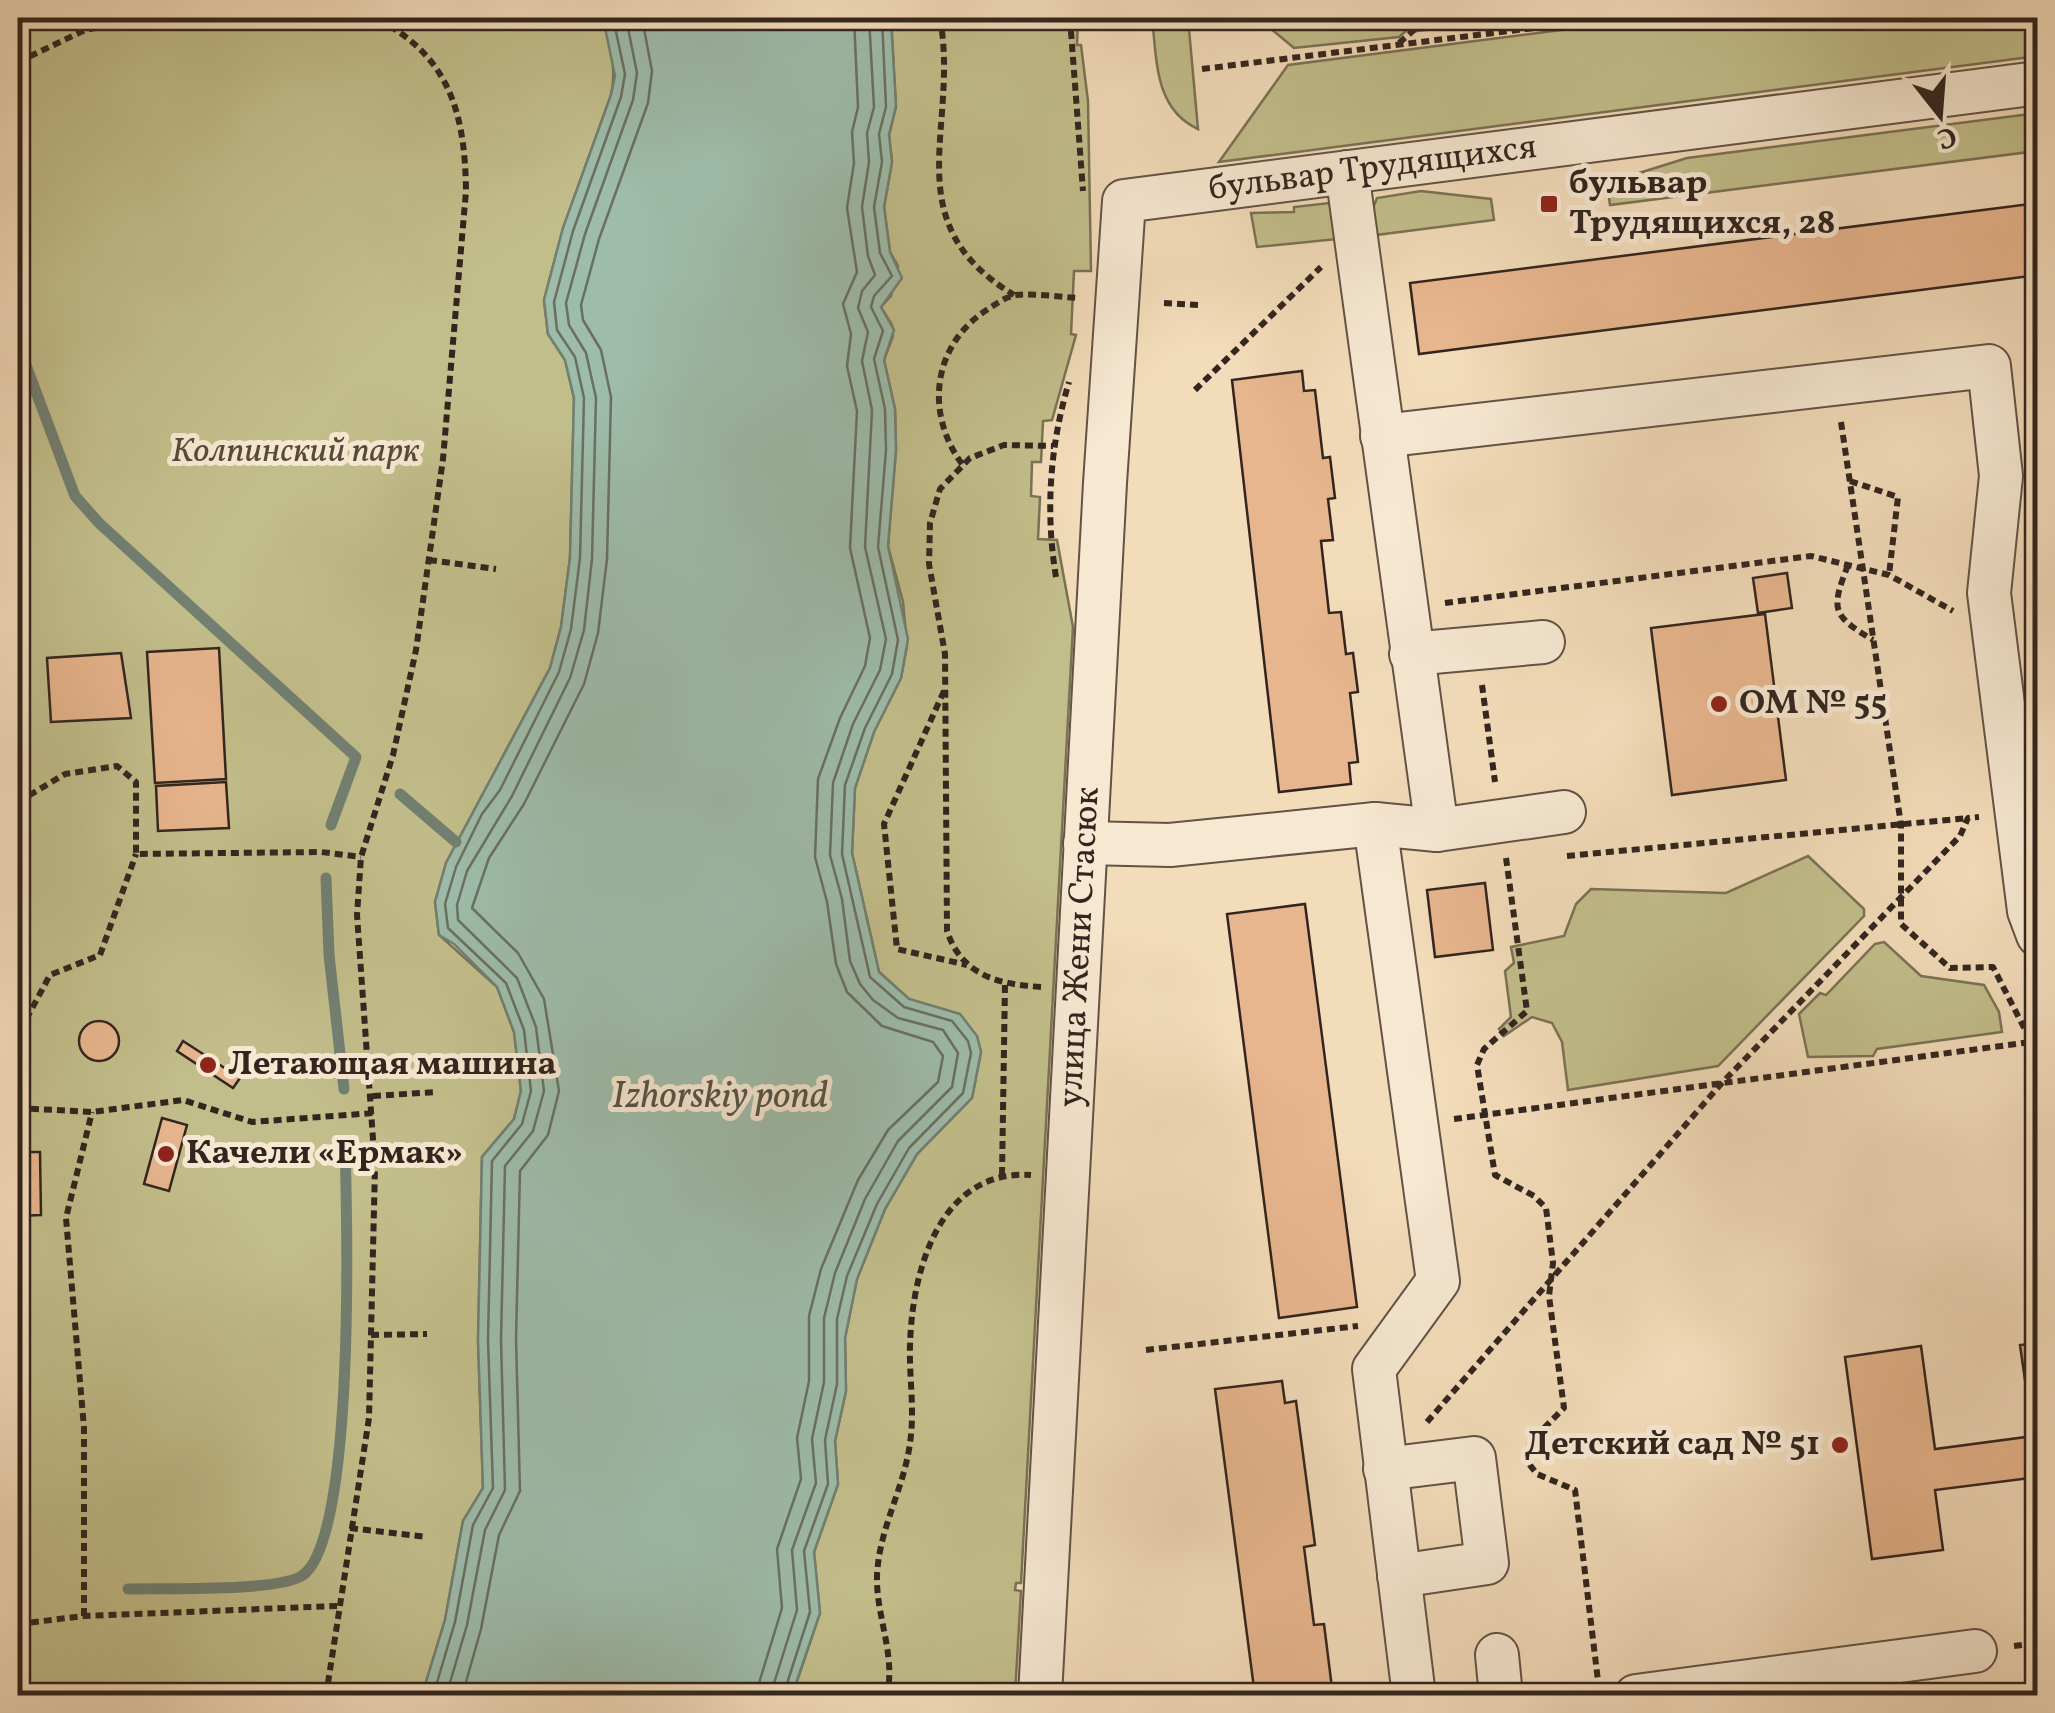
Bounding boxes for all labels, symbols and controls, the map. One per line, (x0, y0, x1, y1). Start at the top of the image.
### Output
north arrow (1890, 65, 1990, 165)
text: С (1932, 115, 1961, 158)
street label: бульвар Трудящихся (1206, 124, 1539, 214)
place label: бульвар Трудящихся, 28 (1569, 160, 1836, 248)
marker: бульвар Трудящихся, 28 (1538, 193, 1560, 215)
park label: Колпинский парк (171, 428, 419, 476)
place label: ОМ № 55 (1739, 680, 1887, 728)
marker: ОМ № 55 (1708, 693, 1730, 715)
street label: улица Жени Стасюк (1048, 786, 1113, 1109)
place label: Летающая машина (228, 1041, 557, 1089)
marker: Летающая машина (197, 1054, 219, 1076)
water label: Izhorskiy pond (612, 1071, 828, 1124)
place label: Качели «Ермак» (186, 1130, 463, 1178)
marker: Качели «Ермак» (155, 1143, 177, 1165)
place label: Детский сад № 51 (1525, 1421, 1820, 1469)
marker: Детский сад № 51 (1829, 1434, 1851, 1456)

